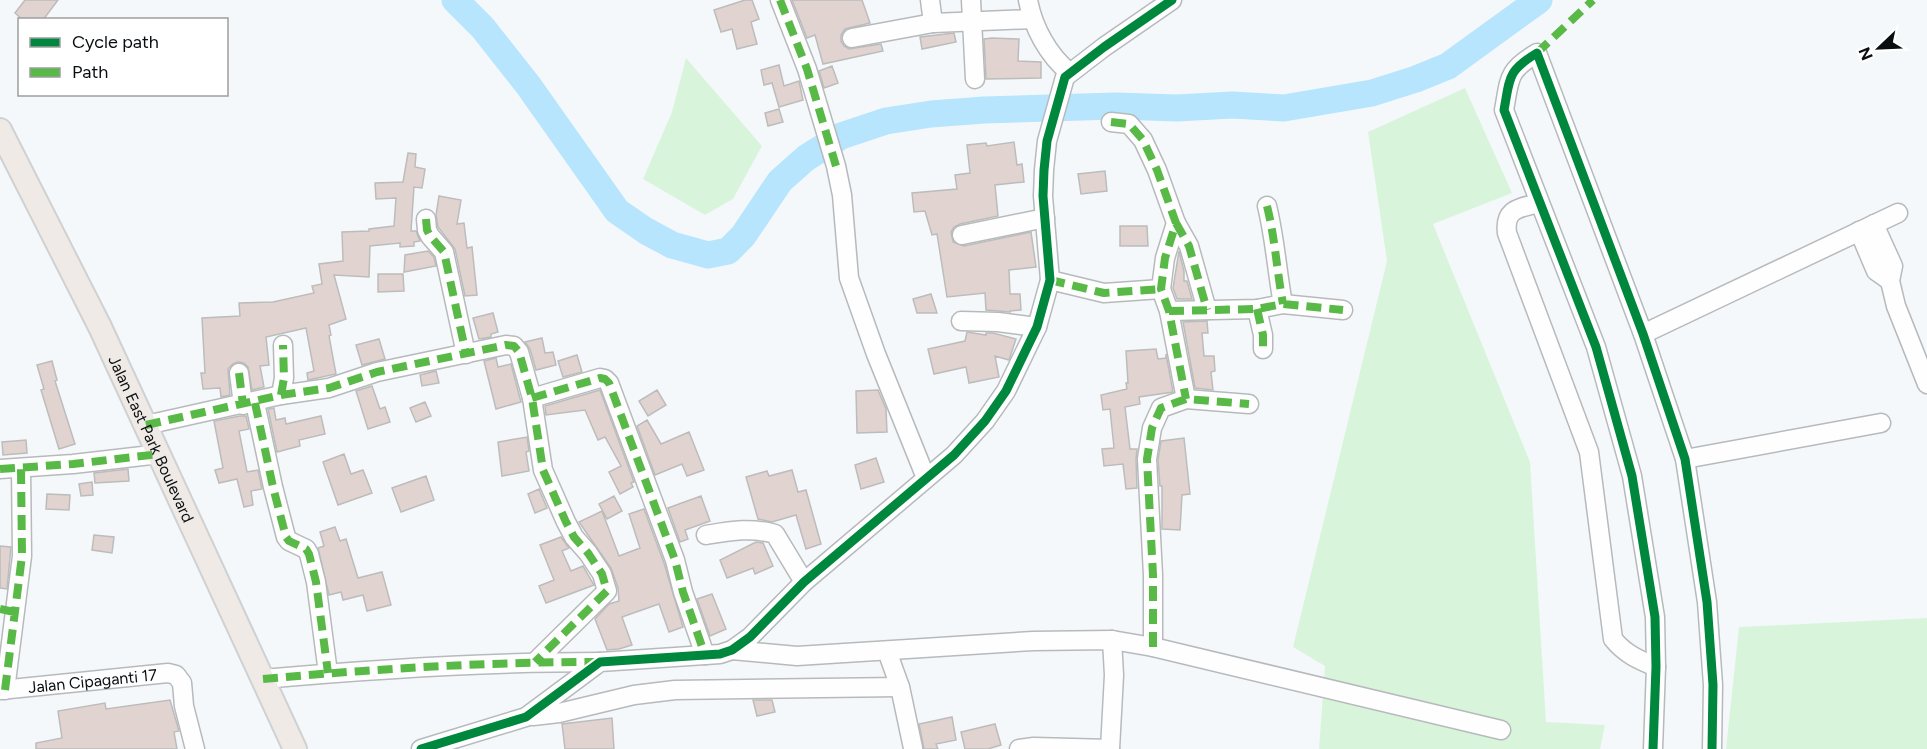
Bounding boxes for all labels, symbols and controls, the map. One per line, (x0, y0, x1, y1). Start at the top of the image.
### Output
legend (18, 18, 228, 96)
north arrow (1849, 18, 1909, 78)
text: Cycle path (72, 31, 159, 53)
text: N (1854, 44, 1877, 63)
text: Path (72, 61, 108, 83)
street label: Jalan East Park Boulevard (105, 352, 198, 525)
street label: Jalan Cipaganti 17 (27, 665, 158, 697)

